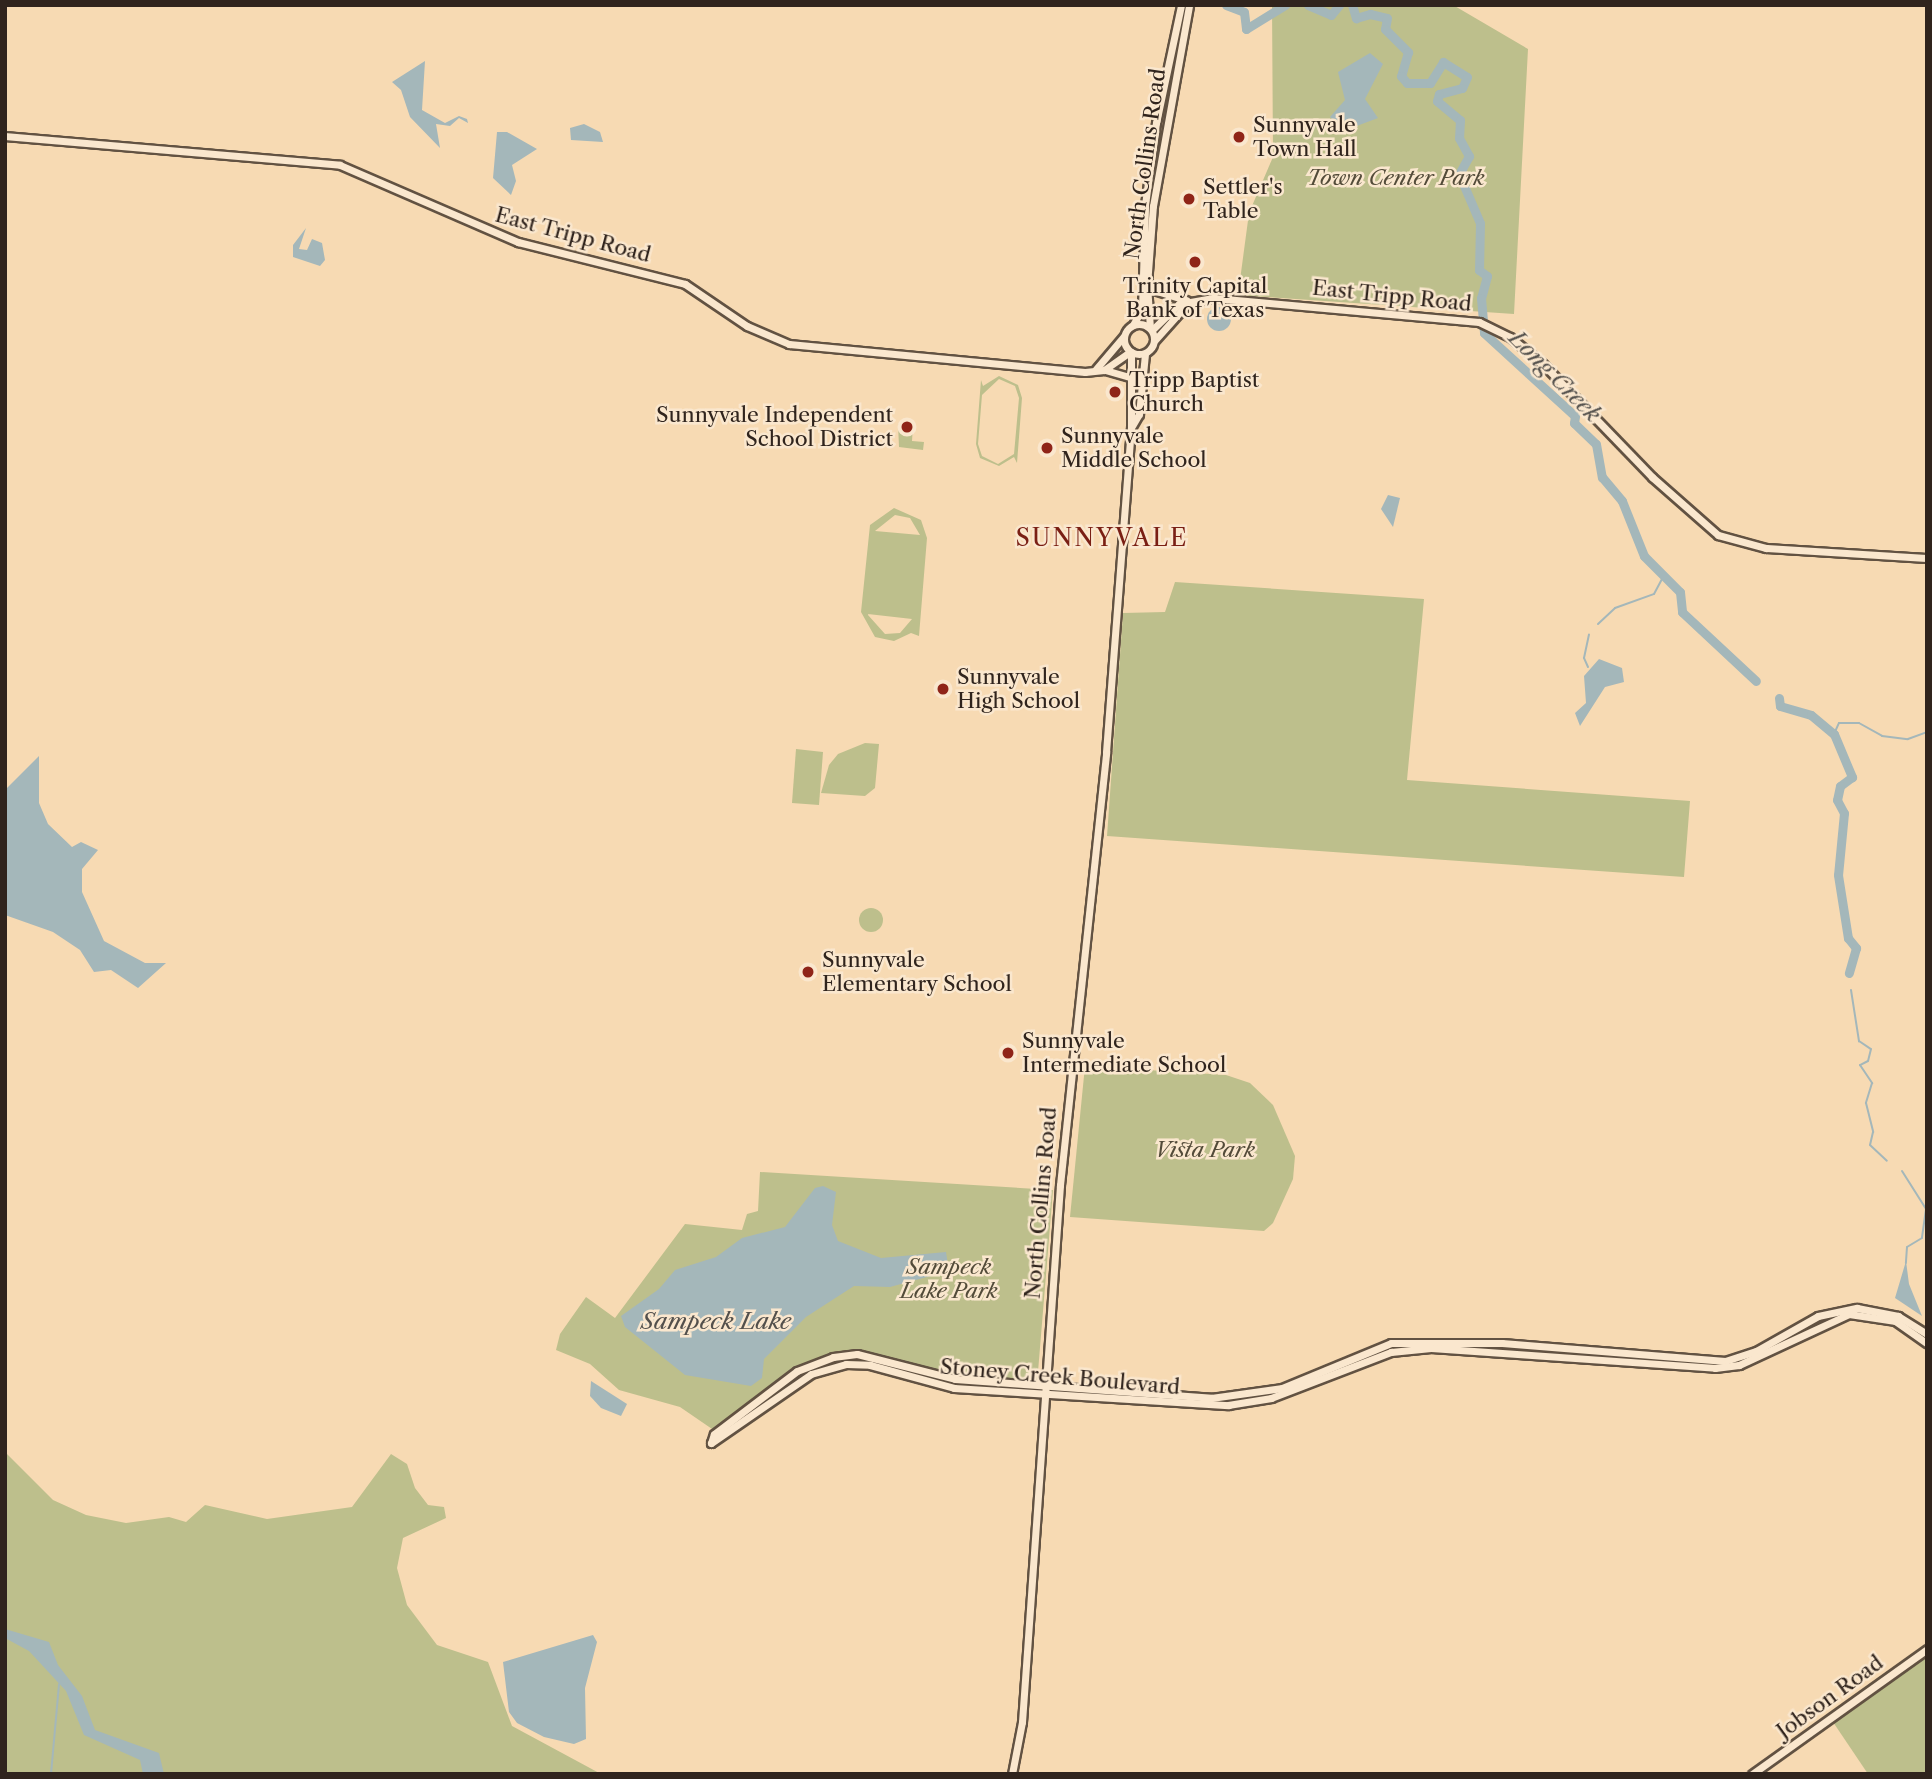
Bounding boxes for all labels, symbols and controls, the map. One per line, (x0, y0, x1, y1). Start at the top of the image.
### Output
street label: North Collins Road (1119, 67, 1171, 261)
place label: Sunnyvale Town Hall (1253, 112, 1356, 162)
marker: Sunnyvale Town Hall (1231, 129, 1247, 145)
park label: Town Center Park (1307, 165, 1485, 191)
place label: Settler's Table (1203, 174, 1283, 224)
marker: Settler's Table (1181, 191, 1197, 207)
street label: East Tripp Road (492, 202, 654, 268)
marker: Trinity Capital Bank of Texas (1187, 254, 1203, 270)
place label: Trinity Capital Bank of Texas (1122, 273, 1268, 323)
street label: East Tripp Road (1311, 275, 1473, 317)
water label: Long Creek (1503, 324, 1607, 428)
place label: Tripp Baptist Church (1129, 367, 1259, 417)
marker: Tripp Baptist Church (1107, 384, 1123, 400)
place label: Sunnyvale Independent School District (656, 402, 893, 452)
marker: Sunnyvale Independent School District (899, 419, 915, 435)
place label: Sunnyvale Middle School (1061, 423, 1206, 473)
marker: Sunnyvale Middle School (1039, 440, 1055, 456)
district label: SUNNYVALE (1017, 524, 1187, 552)
place label: Sunnyvale High School (957, 664, 1080, 714)
marker: Sunnyvale High School (935, 681, 951, 697)
place label: Sunnyvale Elementary School (822, 947, 1012, 997)
marker: Sunnyvale Elementary School (800, 964, 816, 980)
place label: Sunnyvale Intermediate School (1022, 1028, 1226, 1078)
marker: Sunnyvale Intermediate School (1000, 1045, 1016, 1061)
street label: North Collins Road (1020, 1106, 1062, 1300)
park label: Vista Park (1155, 1137, 1255, 1163)
park label: Sampeck Lake Park (900, 1254, 998, 1304)
water label: Sampeck Lake (641, 1307, 791, 1335)
street label: Stoney Creek Boulevard (938, 1354, 1182, 1400)
street label: Jobson Road (1772, 1650, 1888, 1744)

